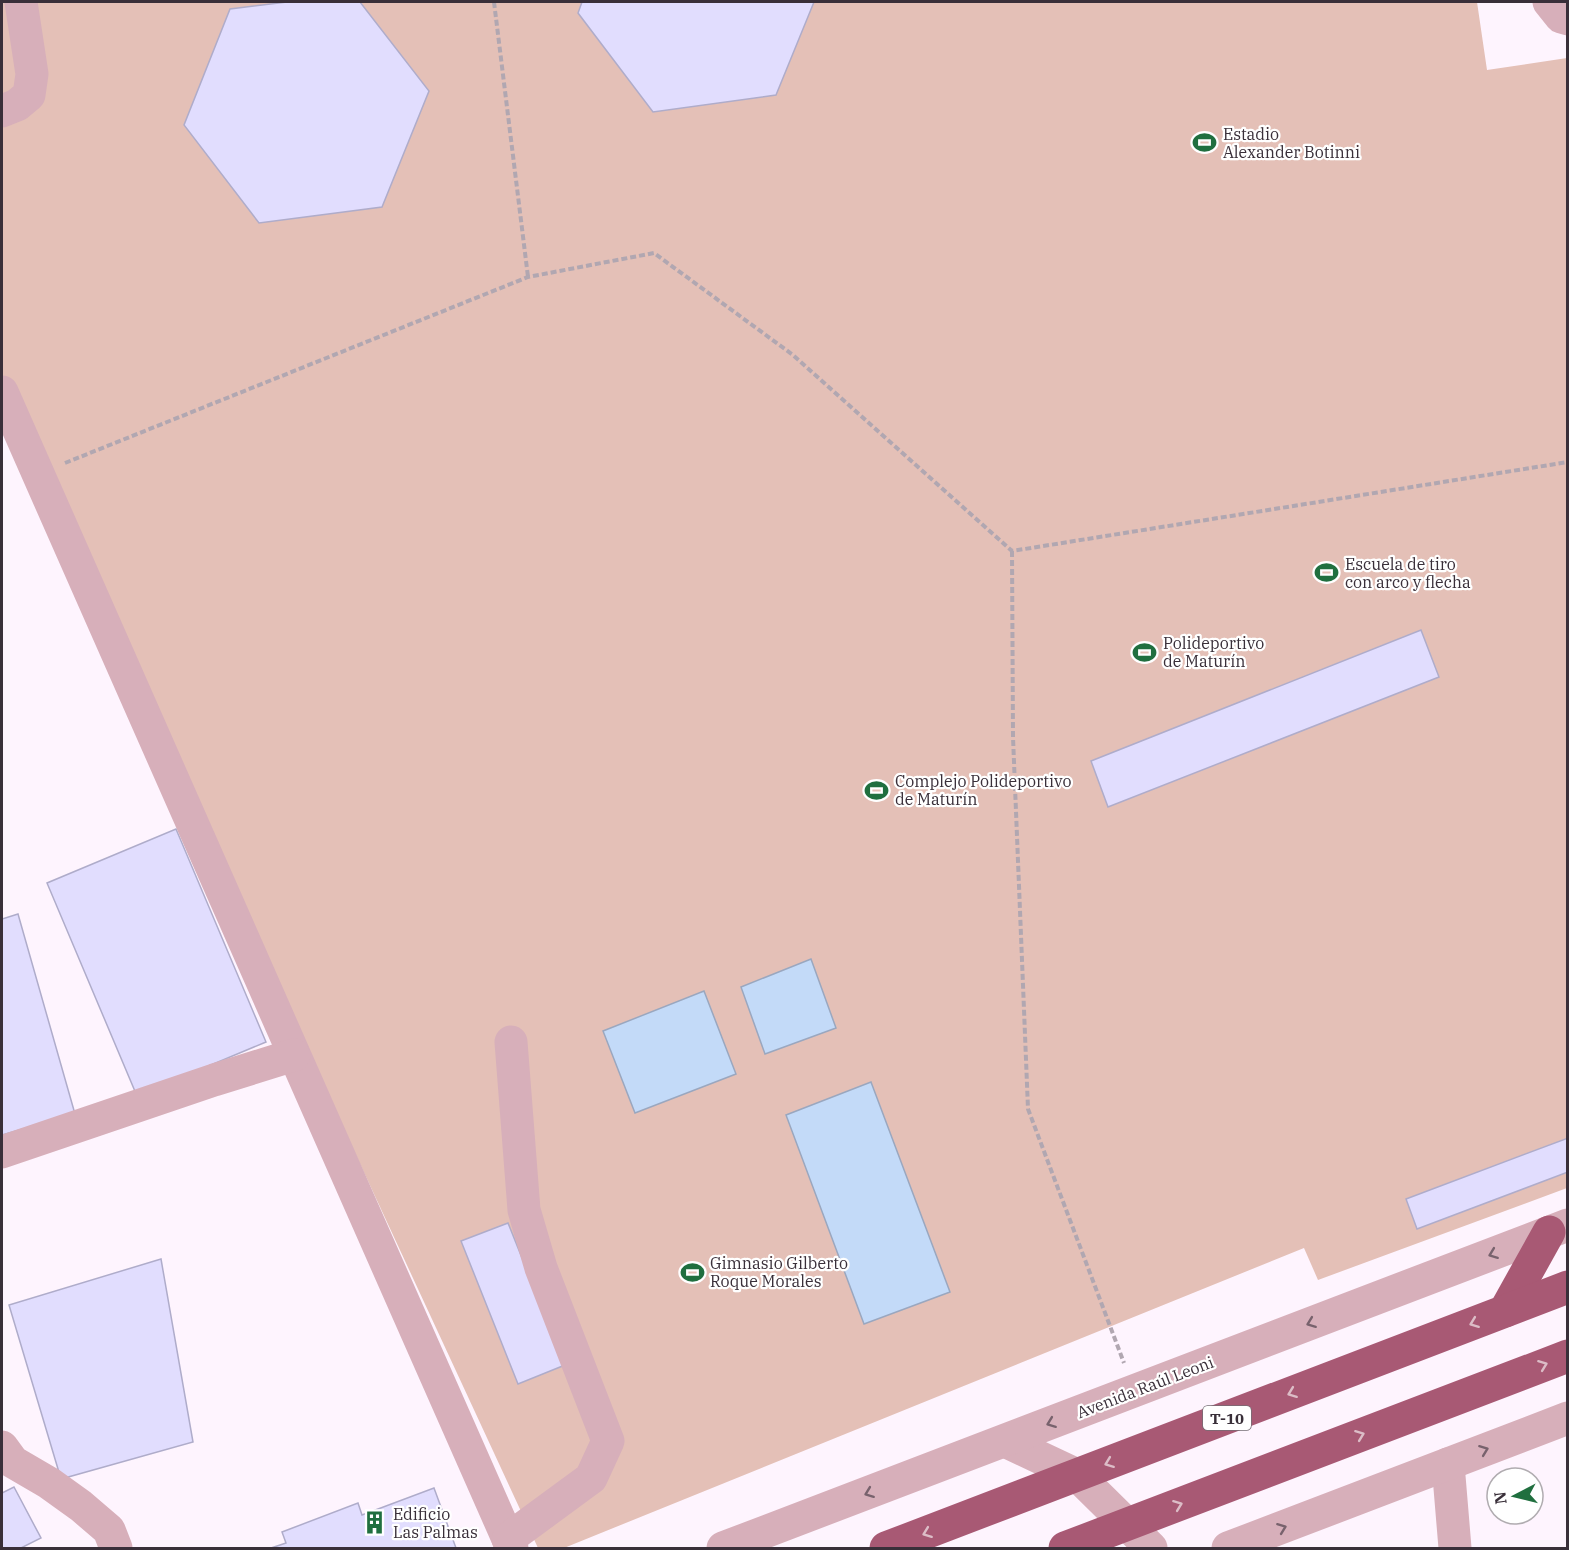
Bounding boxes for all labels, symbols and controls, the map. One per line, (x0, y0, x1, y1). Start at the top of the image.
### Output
place label: Estadio Alexander Botinni (1223, 124, 1360, 162)
sports icon: Estadio Alexander Botinni (1192, 130, 1218, 156)
place label: Escuela de tiro con arco y flecha (1345, 554, 1471, 592)
sports icon: Escuela de tiro con arco y flecha (1314, 560, 1340, 586)
place label: Polideportivo de Maturín (1163, 633, 1264, 671)
sports icon: Polideportivo de Maturín (1132, 639, 1158, 665)
place label: Complejo Polideportivo de Maturín (895, 771, 1071, 809)
sports icon: Complejo Polideportivo de Maturín (864, 777, 890, 803)
one-way arrow (1488, 1246, 1499, 1259)
place label: Gimnasio Gilberto Roque Morales (710, 1253, 848, 1291)
sports icon: Gimnasio Gilberto Roque Morales (679, 1259, 705, 1285)
one-way arrow (1306, 1316, 1317, 1329)
one-way arrow (1469, 1316, 1479, 1329)
street label: Avenida Raúl Leoni (1074, 1352, 1216, 1422)
one-way arrow (1537, 1360, 1547, 1373)
one-way arrow (1287, 1386, 1298, 1398)
road number: T-10 (1203, 1406, 1251, 1430)
one-way arrow (1046, 1416, 1057, 1428)
one-way arrow (1354, 1430, 1365, 1442)
one-way arrow (1478, 1445, 1489, 1458)
one-way arrow (1105, 1456, 1116, 1468)
north arrow (1485, 1466, 1545, 1526)
one-way arrow (864, 1486, 875, 1498)
text: N (1489, 1490, 1511, 1505)
one-way arrow (1172, 1500, 1183, 1512)
place label: Edificio Las Palmas (393, 1504, 478, 1542)
building icon: Edificio Las Palmas (362, 1510, 388, 1536)
one-way arrow (1277, 1522, 1287, 1535)
one-way arrow (923, 1525, 933, 1538)

